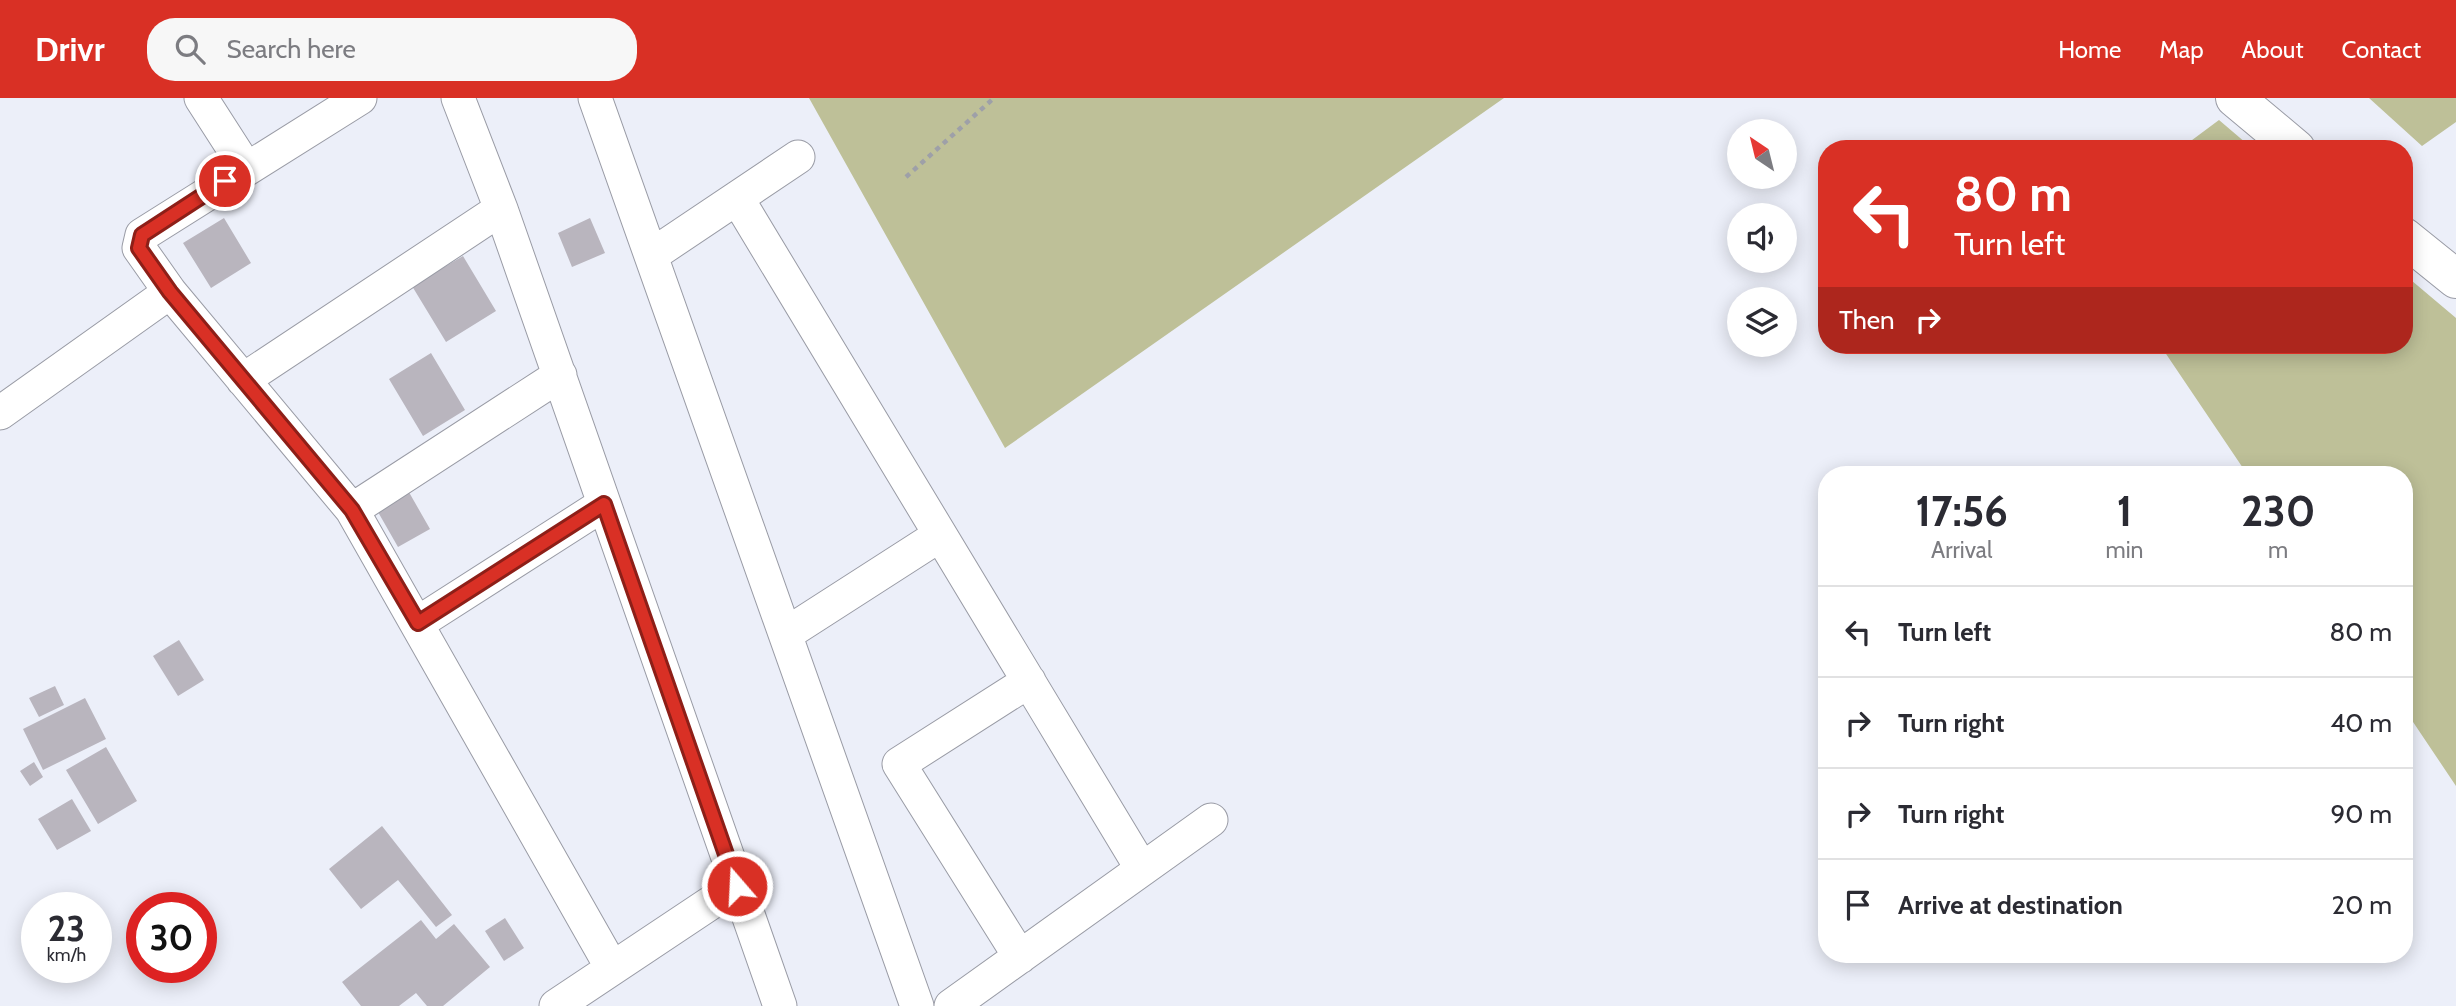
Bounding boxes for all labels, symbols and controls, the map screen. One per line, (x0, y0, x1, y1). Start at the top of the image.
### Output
search box (147, 18, 637, 81)
text: Drivr (35, 29, 105, 69)
icon: search (171, 30, 209, 68)
text: Search here (227, 33, 356, 65)
text: Home (2058, 35, 2121, 64)
text: Map (2159, 35, 2204, 64)
text: About (2242, 35, 2304, 64)
text: Contact (2342, 35, 2421, 64)
north arrow (1727, 119, 1797, 189)
map controls (1727, 119, 1797, 357)
pin (195, 151, 255, 211)
icon: arrive (206, 162, 244, 200)
text: 80 m (1954, 164, 2072, 223)
icon: left (1839, 168, 1930, 259)
button: sound (1727, 203, 1797, 273)
text: Turn left (1954, 224, 2065, 263)
button: layers (1727, 287, 1797, 357)
icon: right (1909, 301, 1947, 339)
text: Then (1839, 304, 1895, 336)
text: 17:56 (1916, 485, 2008, 537)
text: 1 (2117, 485, 2132, 537)
text: 230 (2241, 485, 2315, 537)
text: Arrival (1931, 536, 1992, 564)
text: min (2105, 536, 2143, 564)
text: m (2268, 536, 2288, 564)
icon: left (1839, 613, 1877, 651)
text: Turn left (1898, 616, 1991, 648)
text: 80 m (2329, 616, 2392, 648)
icon: right (1839, 704, 1877, 742)
text: Turn right (1898, 707, 2004, 739)
text: 40 m (2330, 707, 2392, 739)
icon: right (1839, 795, 1877, 833)
text: Turn right (1898, 798, 2004, 830)
text: 90 m (2330, 798, 2392, 830)
position arrow (700, 849, 774, 923)
icon: arrive (1839, 886, 1877, 924)
text: Arrive at destination (1898, 889, 2123, 921)
text: 20 m (2332, 889, 2392, 921)
speed limit sign: 30 (126, 892, 217, 983)
text: 23 (48, 907, 85, 950)
text: km/h (47, 944, 86, 966)

